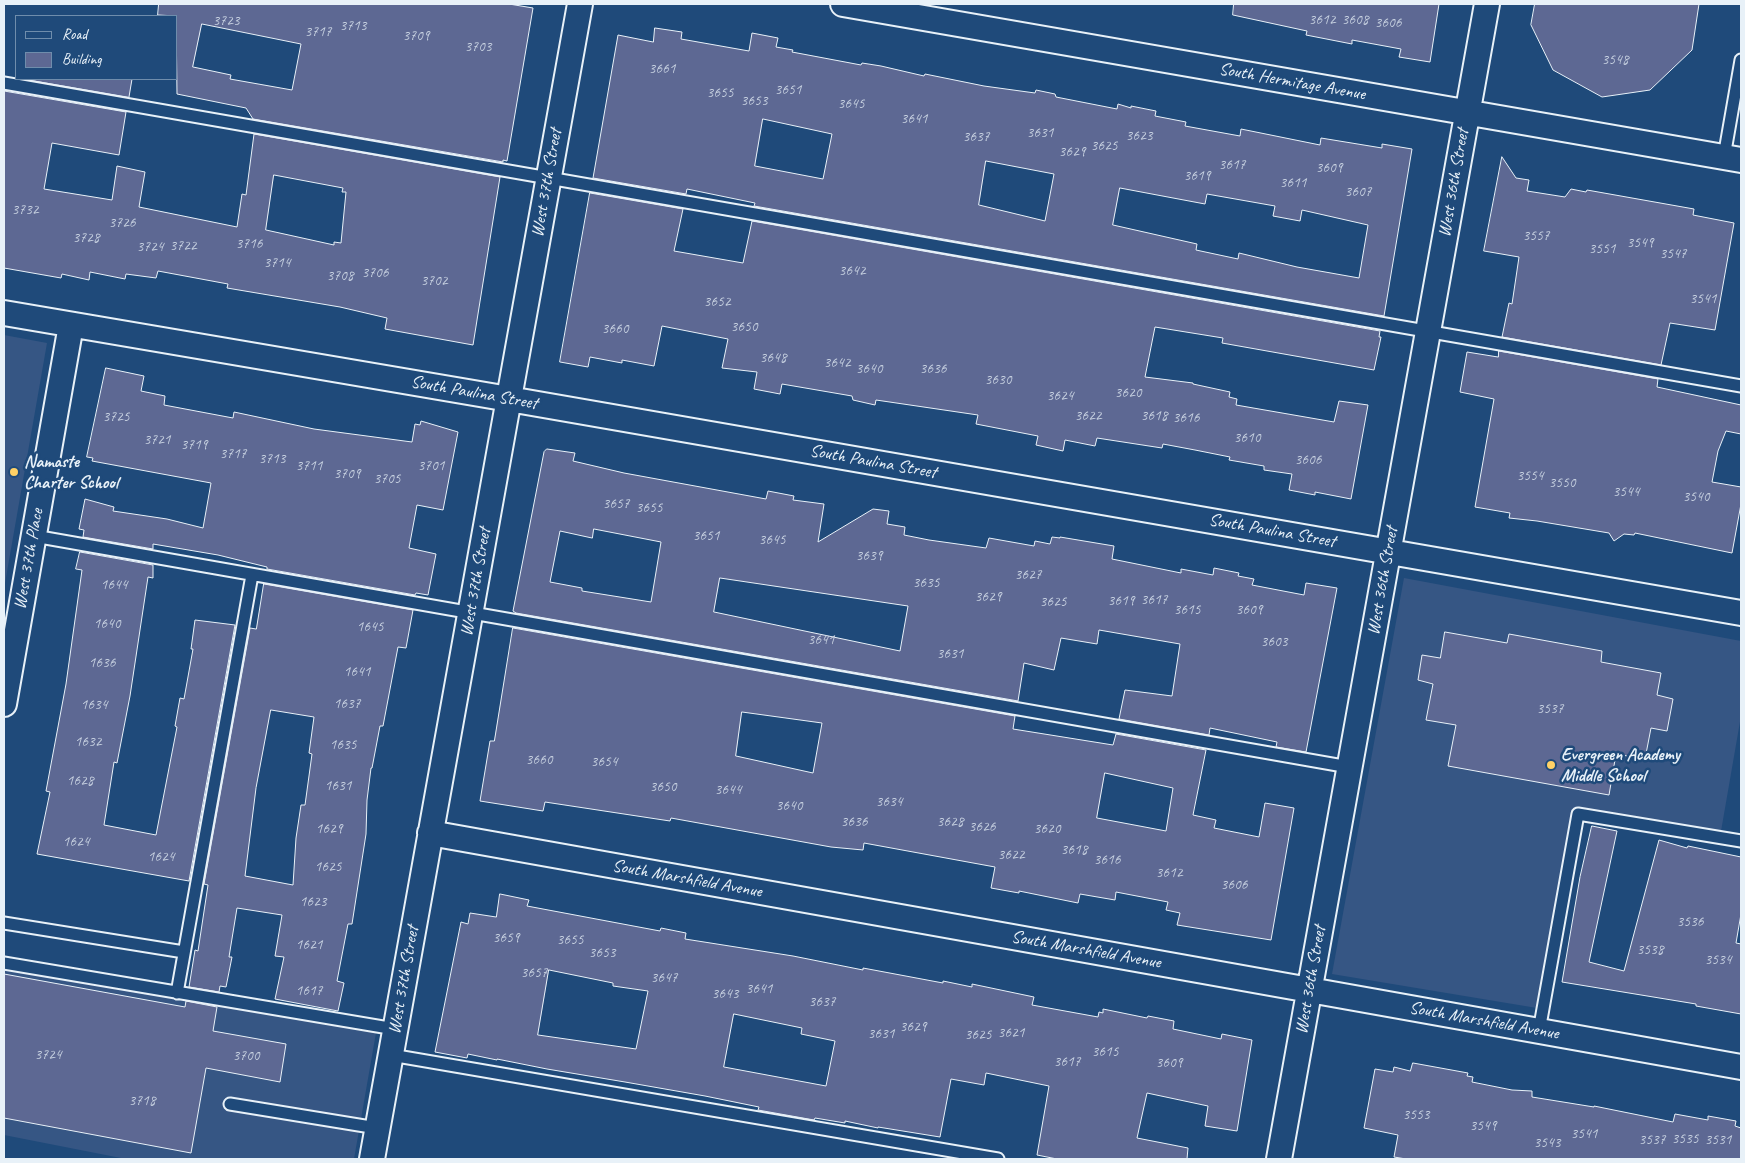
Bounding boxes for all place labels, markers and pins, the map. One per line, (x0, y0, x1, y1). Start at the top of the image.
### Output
place label: Namaste Charter School (24, 451, 118, 494)
marker: Namaste Charter School (8, 466, 20, 478)
place label: Evergreen Academy Middle School (1561, 744, 1680, 786)
marker: Evergreen Academy Middle School (1545, 759, 1557, 771)

